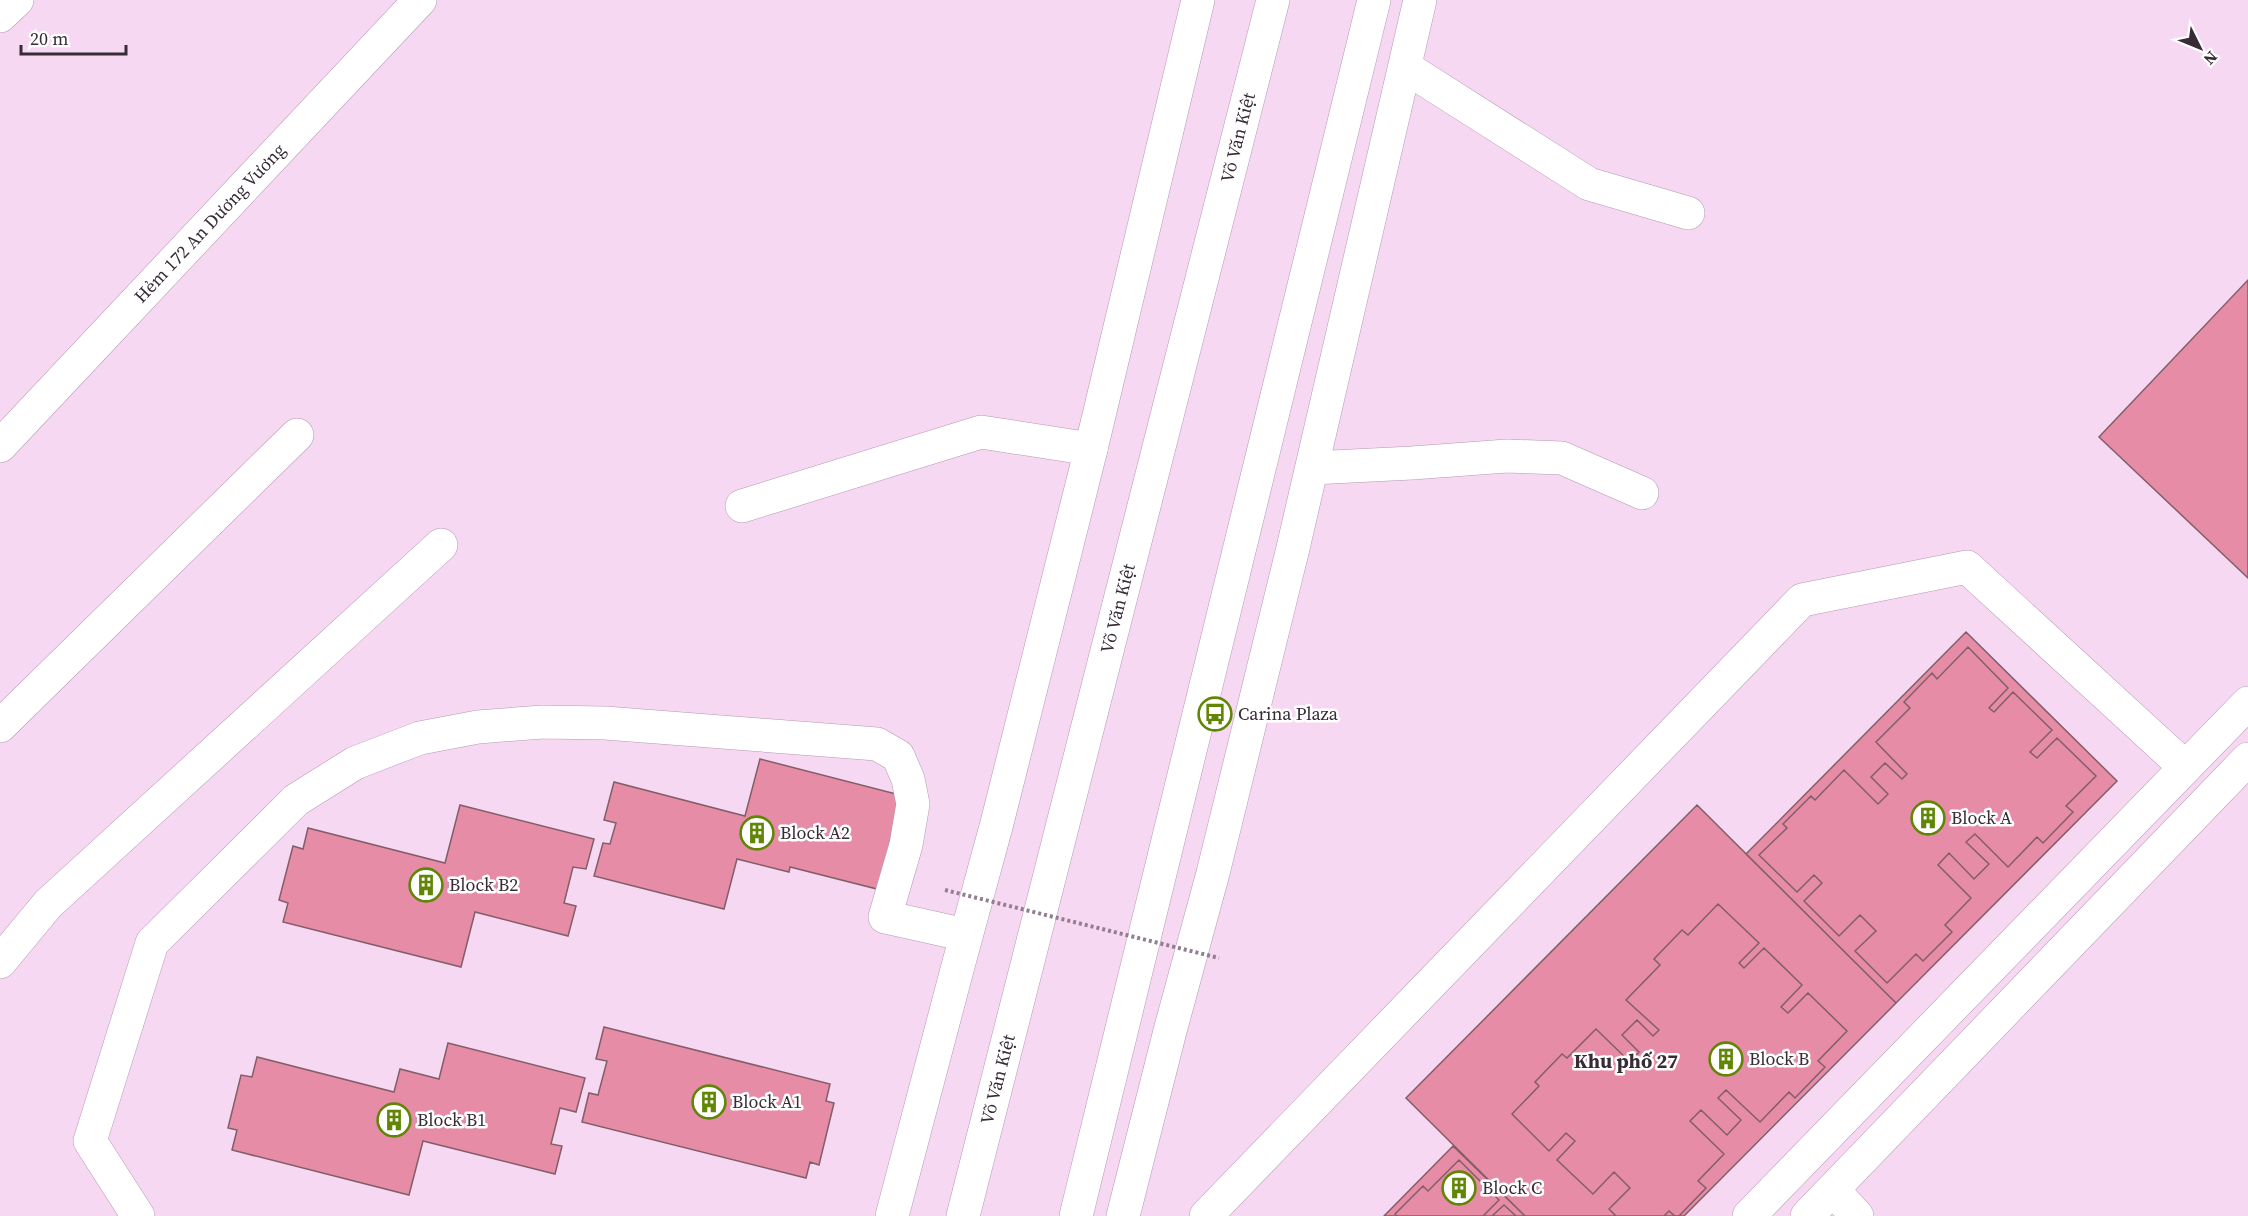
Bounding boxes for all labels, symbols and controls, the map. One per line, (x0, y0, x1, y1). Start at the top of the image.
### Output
scale bar (21, 18, 126, 56)
north arrow (2170, 18, 2230, 78)
text: 20 m (30, 26, 68, 51)
text: N (2199, 46, 2223, 70)
street label: Võ Văn Kiệt (1214, 90, 1261, 185)
street label: Hẻm 172 An Dương Vương (128, 138, 291, 308)
street label: Võ Văn Kiệt (1094, 561, 1141, 656)
bus stop icon: Carina Plaza (1197, 696, 1233, 732)
place label: Carina Plaza (1238, 701, 1339, 726)
building icon: Block A (1910, 800, 1946, 836)
place label: Block A (1951, 805, 2012, 830)
building icon: Block A2 (739, 815, 775, 851)
place label: Block A2 (780, 820, 850, 845)
building icon: Block B2 (408, 867, 444, 903)
place label: Block B2 (449, 872, 518, 897)
street label: Võ Văn Kiệt (974, 1032, 1021, 1127)
building icon: Block B (1708, 1041, 1744, 1077)
place label: Block B (1749, 1046, 1809, 1071)
district label: Khu phố 27 (1574, 1047, 1678, 1075)
building icon: Block A1 (691, 1084, 727, 1120)
place label: Block A1 (732, 1089, 802, 1114)
building icon: Block B1 (376, 1102, 412, 1138)
place label: Block B1 (417, 1107, 486, 1132)
building icon: Block C (1441, 1170, 1477, 1206)
place label: Block C (1482, 1175, 1542, 1200)

